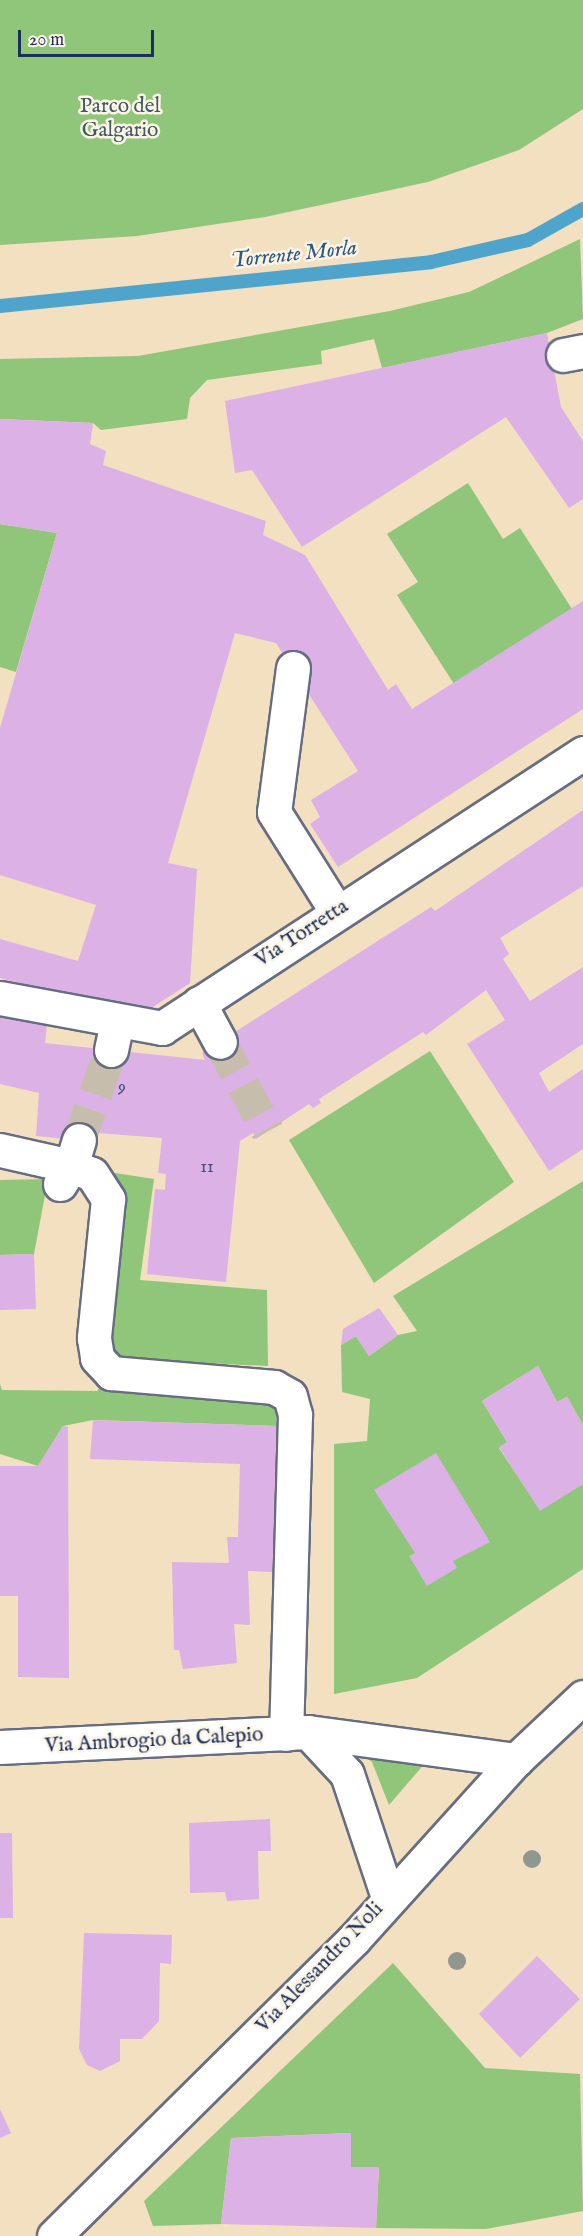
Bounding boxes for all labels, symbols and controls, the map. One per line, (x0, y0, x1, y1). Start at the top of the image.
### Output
scale bar (21, 18, 158, 56)
text: 20 m (29, 29, 64, 52)
park label: Parco del Galgario (80, 94, 160, 144)
water label: Torrente Morla (230, 235, 358, 275)
street label: Via Torretta (251, 895, 353, 973)
house number: 9 (118, 1077, 126, 1099)
house number: 11 (200, 1157, 214, 1179)
street label: Via Ambrogio da Calepio (44, 1723, 264, 1759)
street label: Via Alessandro Noli (251, 1897, 389, 2039)

